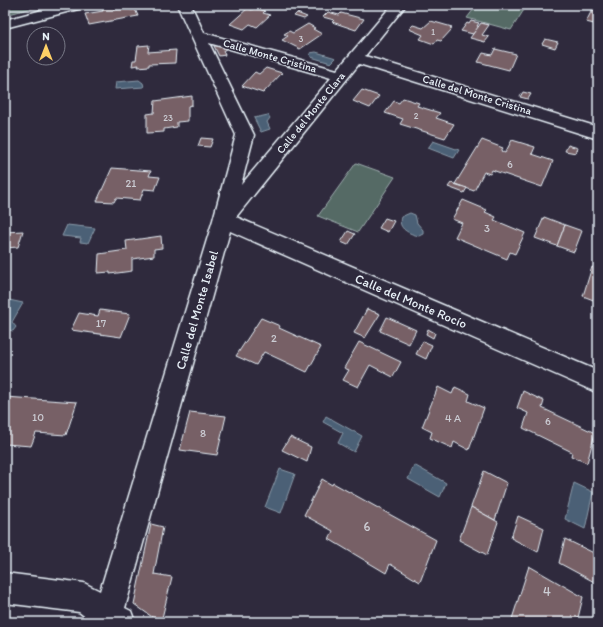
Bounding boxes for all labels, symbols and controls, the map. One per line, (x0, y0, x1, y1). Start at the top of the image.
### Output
north arrow (26, 26, 66, 66)
house number: 1 (431, 26, 435, 37)
text: N (42, 30, 50, 43)
house number: 3 (299, 33, 304, 44)
street label: Calle Monte Cristina (222, 36, 319, 76)
street label: Calle del Monte Clara (274, 69, 348, 156)
street label: Calle del Monte Cristina (421, 72, 534, 118)
house number: 2 (414, 110, 419, 121)
house number: 23 (163, 112, 173, 123)
house number: 6 (507, 158, 513, 171)
house number: 21 (126, 177, 136, 190)
house number: 3 (484, 222, 490, 235)
street label: Calle del Monte Isabel (173, 248, 221, 371)
street label: Calle del Monte Rocío (353, 271, 470, 331)
house number: 17 (96, 317, 107, 330)
house number: 2 (271, 332, 277, 345)
house number: 10 (32, 411, 44, 424)
house number: 4 A (445, 412, 461, 425)
house number: 6 (545, 415, 551, 428)
house number: 8 (200, 427, 206, 440)
house number: 6 (364, 519, 371, 534)
house number: 4 (543, 584, 551, 599)

